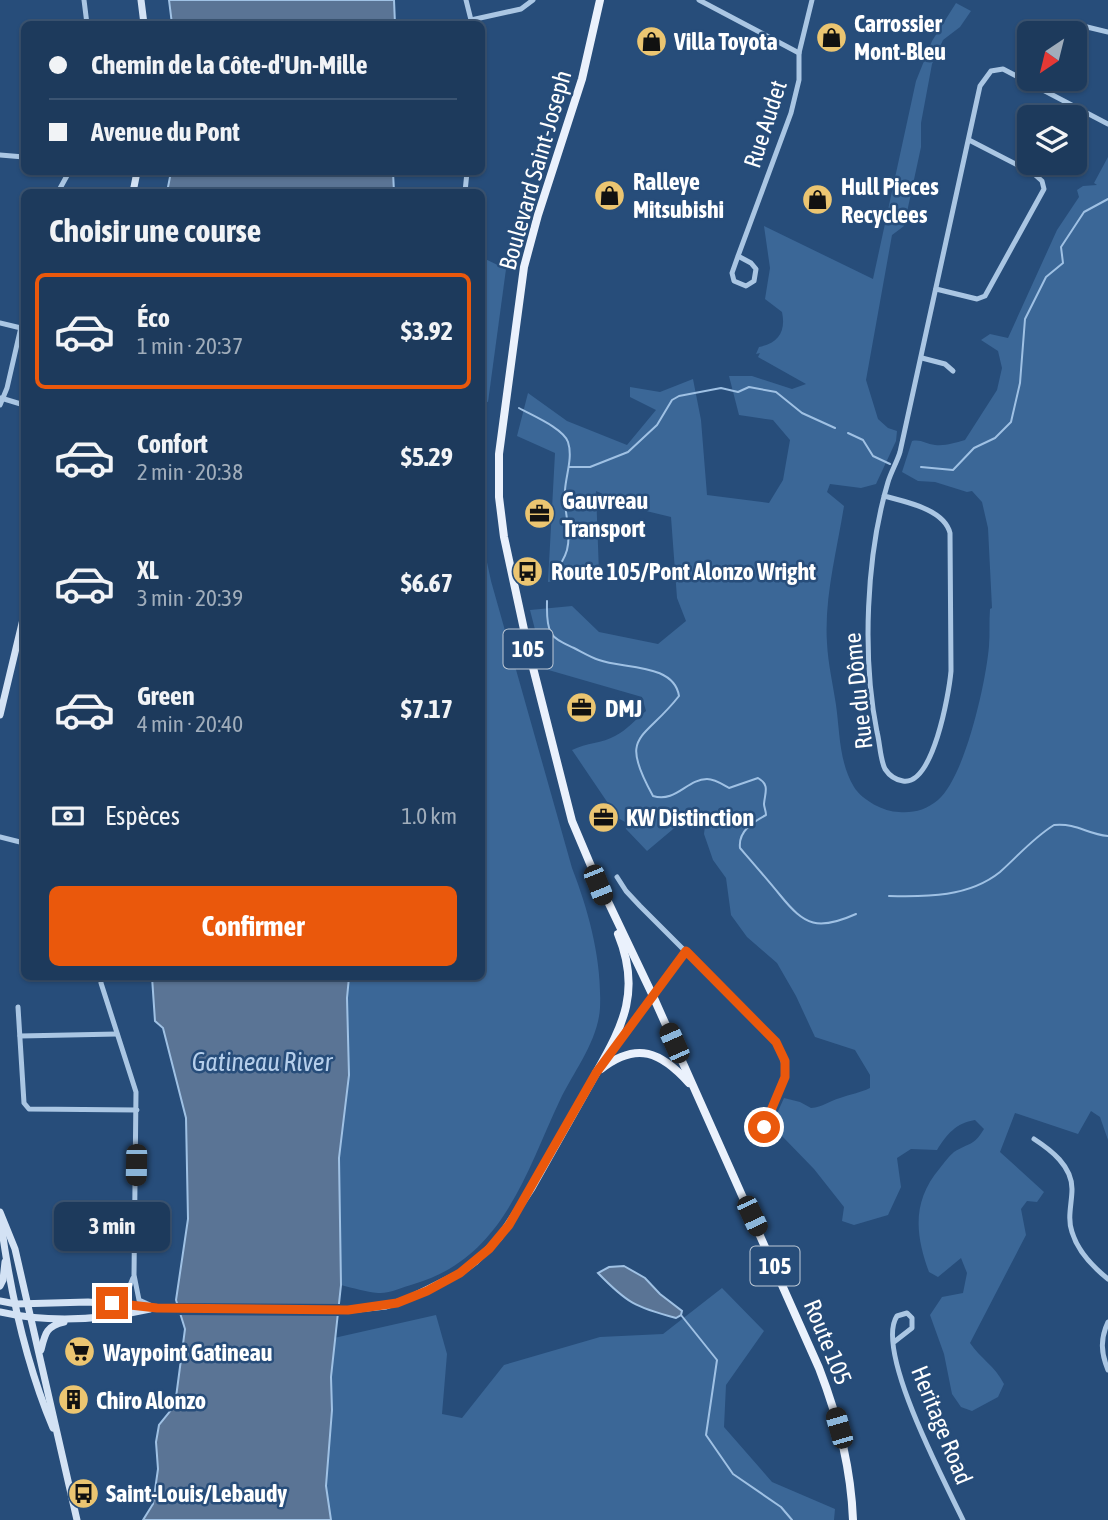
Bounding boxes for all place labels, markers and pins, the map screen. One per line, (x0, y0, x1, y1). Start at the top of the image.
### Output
place label: Carrossier Mont-Bleu (854, 10, 946, 65)
shop icon: Carrossier Mont-Bleu (814, 20, 848, 54)
shop icon: Villa Toyota (634, 24, 668, 58)
place label: Villa Toyota (673, 28, 778, 55)
place label: Ralleye Mitsubishi (633, 168, 724, 223)
place label: Hull Pieces Recyclees (841, 173, 939, 228)
shop icon: Ralleye Mitsubishi (593, 178, 627, 212)
shop icon: Hull Pieces Recyclees (801, 183, 835, 217)
place label: Gauvreau Transport (562, 487, 648, 542)
office icon: Gauvreau Transport (522, 497, 556, 531)
bus stop icon: Route 105/Pont Alonzo Wright (511, 554, 545, 588)
place label: Route 105/Pont Alonzo Wright (551, 558, 816, 585)
office icon: DMJ (565, 691, 599, 725)
place label: DMJ (605, 695, 642, 722)
office icon: KW Distinction (586, 800, 620, 834)
place label: KW Distinction (626, 804, 754, 831)
supermarket icon: Waypoint Gatineau (63, 1335, 97, 1369)
place label: Waypoint Gatineau (102, 1339, 272, 1366)
building icon: Chiro Alonzo (56, 1383, 90, 1417)
place label: Chiro Alonzo (96, 1387, 206, 1414)
bus stop icon: Saint-Louis/Lebaudy (66, 1476, 100, 1510)
place label: Saint-Louis/Lebaudy (106, 1480, 287, 1507)

